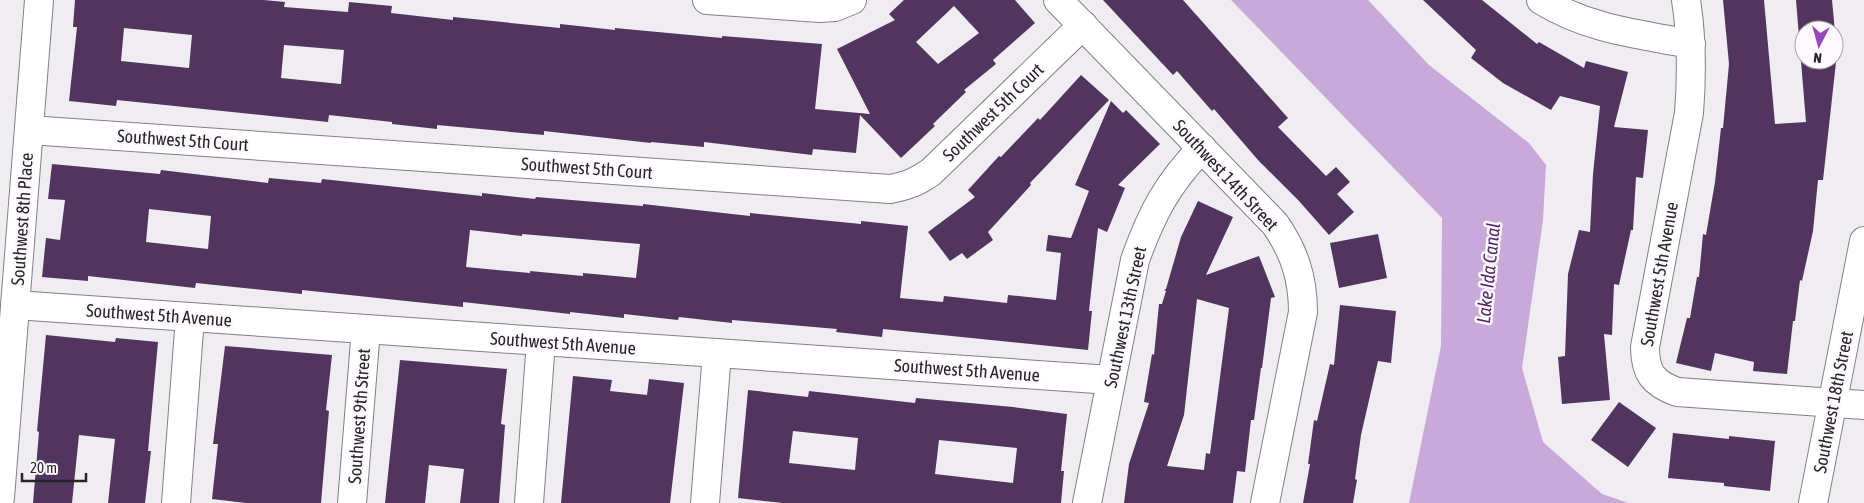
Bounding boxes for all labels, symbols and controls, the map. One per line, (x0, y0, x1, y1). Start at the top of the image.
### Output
north arrow (1794, 20, 1844, 70)
text: N (1813, 50, 1823, 66)
street label: Southwest 5th Court (938, 59, 1048, 165)
street label: Southwest 14th Street (1169, 115, 1283, 235)
street label: Southwest 5th Court (117, 125, 249, 155)
street label: Southwest 8th Place (7, 152, 37, 286)
street label: Southwest 5th Court (521, 153, 653, 183)
street label: Southwest 5th Avenue (1636, 200, 1682, 348)
water label: Lake Ida Canal (1472, 222, 1504, 324)
street label: Southwest 13th Street (1100, 244, 1150, 390)
street label: Southwest 5th Avenue (85, 299, 233, 331)
street label: Southwest 5th Avenue (489, 327, 637, 359)
street label: Southwest 18th Street (1809, 329, 1857, 475)
street label: Southwest 9th Street (344, 348, 374, 484)
street label: Southwest 5th Avenue (893, 354, 1041, 386)
scale bar (22, 450, 86, 482)
text: 20 m (30, 459, 57, 476)

